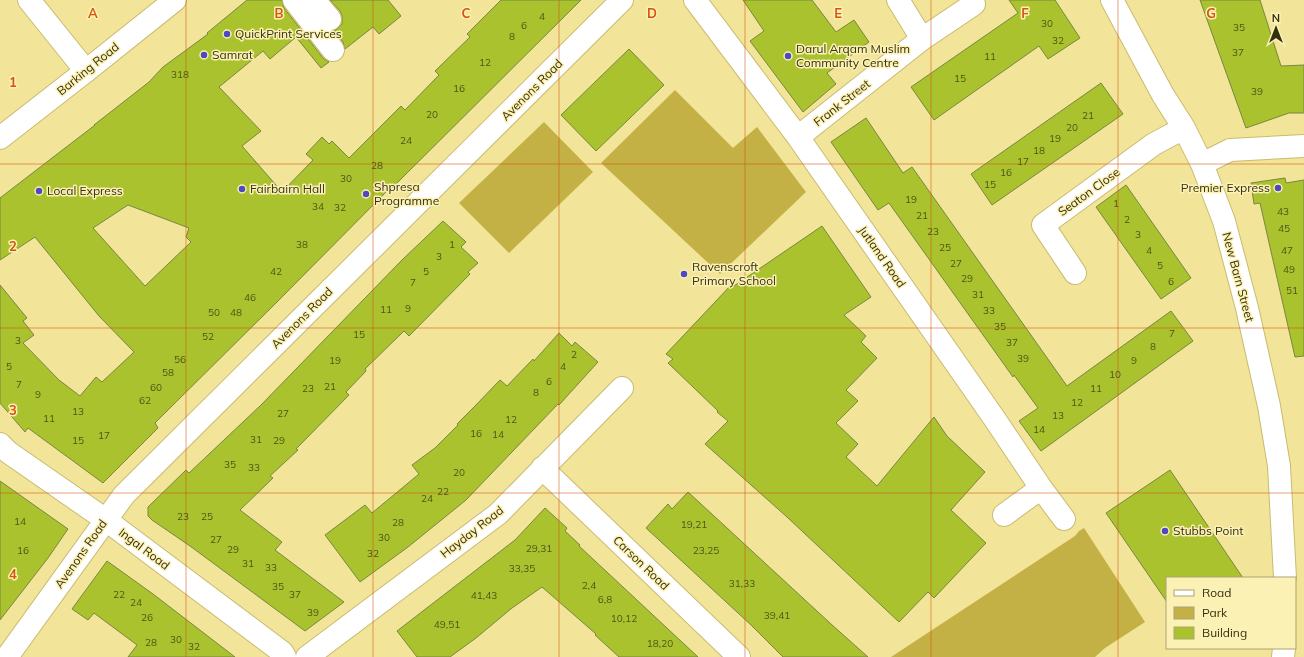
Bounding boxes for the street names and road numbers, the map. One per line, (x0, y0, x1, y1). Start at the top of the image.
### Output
street label: Barking Road (54, 39, 122, 98)
street label: Avenons Road (498, 56, 565, 123)
street label: Frank Street (810, 76, 873, 129)
street label: Seaton Close (1055, 164, 1123, 219)
street label: Jutland Road (856, 223, 909, 290)
street label: New Barn Street (1219, 230, 1258, 323)
street label: Avenons Road (268, 284, 335, 351)
street label: Hayday Road (437, 502, 506, 561)
street label: Avenons Road (51, 516, 110, 591)
street label: Ingal Road (116, 525, 173, 573)
street label: Carson Road (610, 532, 672, 593)

